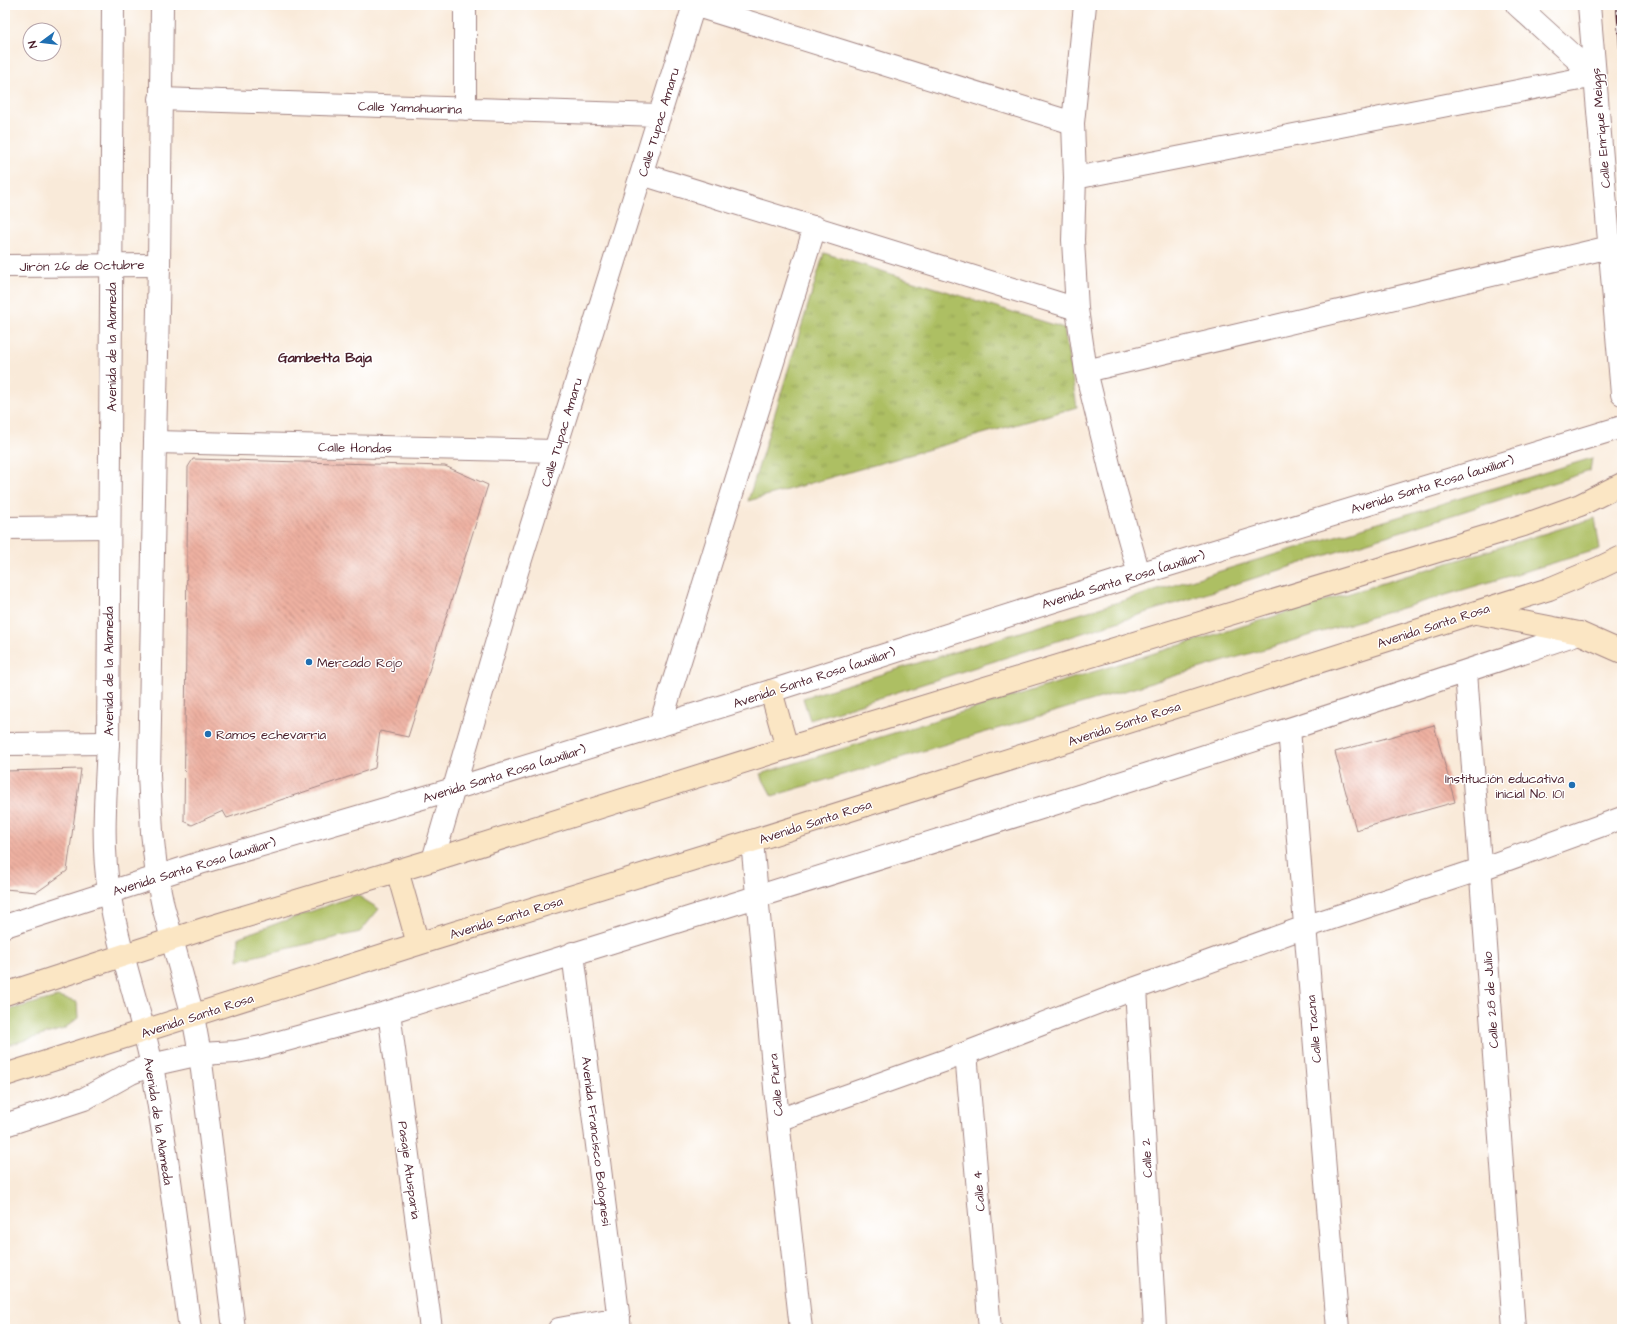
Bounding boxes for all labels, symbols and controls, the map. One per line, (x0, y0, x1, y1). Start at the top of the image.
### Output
north arrow (22, 22, 62, 62)
text: N (25, 39, 41, 50)
street label: Calle Tupac Amaru (634, 65, 684, 179)
street label: Calle Enrique Meiggs (1587, 66, 1616, 189)
street label: Calle Yamahuarina (358, 97, 463, 119)
street label: Jirón 26 de Octubre (19, 256, 145, 276)
street label: Avenida de la Alameda (103, 282, 121, 412)
district label: Gambetta Baja (278, 348, 373, 368)
street label: Calle Tupac Amaru (537, 375, 587, 489)
street label: Calle Hondas (318, 438, 392, 458)
street label: Avenida Santa Rosa (auxiliar) (1348, 451, 1517, 518)
street label: Avenida Santa Rosa (auxiliar) (1039, 546, 1208, 613)
street label: Avenida Santa Rosa (1375, 599, 1492, 653)
street label: Avenida de la Alameda (100, 606, 118, 736)
street label: Avenida Santa Rosa (auxiliar) (731, 643, 898, 713)
place label: Mercado Rojo (317, 654, 403, 672)
marker: Mercado Rojo (304, 657, 314, 667)
street label: Avenida Santa Rosa (1066, 697, 1183, 751)
place label: Ramos echevarria (216, 726, 326, 744)
marker: Ramos echevarria (203, 729, 213, 739)
street label: Avenida Santa Rosa (auxiliar) (420, 740, 589, 807)
place label: Institución educativa inicial No. 101 (1445, 770, 1564, 803)
marker: Institución educativa inicial No. 101 (1567, 780, 1577, 790)
street label: Avenida Santa Rosa (757, 795, 874, 849)
street label: Avenida Santa Rosa (auxiliar) (110, 833, 279, 900)
street label: Avenida Santa Rosa (448, 892, 565, 944)
street label: Calle 28 de Julio (1479, 950, 1503, 1049)
street label: Avenida Santa Rosa (139, 989, 256, 1043)
street label: Calle Tacna (1302, 994, 1326, 1064)
street label: Calle Piura (764, 1052, 788, 1117)
street label: Avenida Francisco Bolognesi (576, 1055, 615, 1227)
street label: Avenida de la Alameda (139, 1056, 177, 1187)
street label: Pasaje Atusparia (393, 1120, 425, 1221)
street label: Calle 2 (1137, 1137, 1157, 1178)
street label: Calle 4 (968, 1170, 990, 1212)

